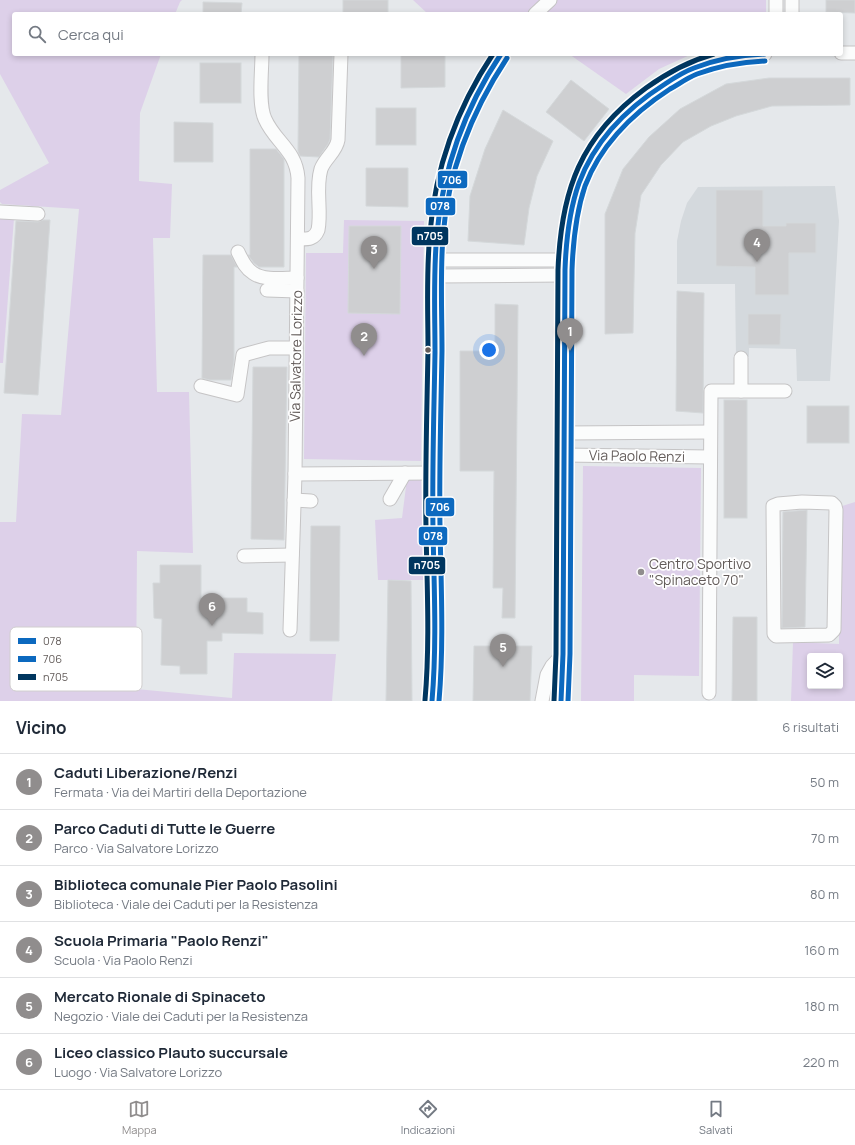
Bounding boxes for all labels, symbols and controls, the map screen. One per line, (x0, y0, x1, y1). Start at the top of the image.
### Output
search box (12, 12, 843, 56)
icon: search (26, 23, 48, 45)
text: Cerca qui (58, 24, 124, 45)
line badge: 706 (437, 170, 468, 189)
text: 706 (442, 172, 462, 187)
line badge: 078 (425, 197, 456, 216)
text: 078 (430, 198, 450, 213)
line badge: n705 (411, 226, 449, 246)
text: n705 (417, 228, 443, 243)
pin: 4 (744, 229, 770, 262)
pin: 3 (361, 236, 387, 269)
street label: Via Salvatore Lorizzo (285, 290, 306, 422)
pin: 1 (557, 318, 583, 351)
pin: 2 (351, 323, 377, 356)
your location (479, 340, 499, 360)
unlabelled marker (423, 345, 433, 355)
street label: Via Paolo Renzi (589, 445, 685, 466)
line badge: 706 (425, 497, 455, 517)
text: 706 (430, 499, 450, 514)
line badge: 078 (418, 526, 448, 546)
text: 078 (423, 528, 443, 543)
place label: Centro Sportivo "Spinaceto 70" (649, 554, 751, 589)
line badge: n705 (408, 556, 446, 575)
text: n705 (414, 557, 440, 572)
marker: Centro Sportivo "Spinaceto 70" (636, 567, 646, 577)
pin: 6 (199, 593, 225, 626)
legend (10, 627, 142, 691)
text: 078 (43, 633, 62, 648)
pin: 5 (490, 634, 516, 667)
text: 706 (43, 651, 62, 666)
map controls (807, 653, 843, 689)
button: layers (807, 653, 843, 689)
text: n705 (43, 669, 68, 684)
text: Vicino (16, 716, 67, 739)
text: 6 risultati (782, 718, 839, 736)
text: Caduti Liberazione/Renzi (54, 762, 238, 783)
text: 1 (26, 773, 32, 791)
text: 50 m (810, 773, 839, 791)
text: Fermata · Via dei Martiri della Deportazione (54, 783, 307, 801)
text: Parco Caduti di Tutte le Guerre (54, 818, 275, 839)
text: 2 (25, 829, 33, 847)
text: 70 m (811, 829, 839, 847)
text: Parco · Via Salvatore Lorizzo (54, 839, 219, 857)
text: Biblioteca comunale Pier Paolo Pasolini (54, 874, 338, 895)
text: 3 (25, 885, 33, 903)
text: 80 m (810, 885, 839, 903)
text: Biblioteca · Viale dei Caduti per la Resistenza (54, 895, 318, 913)
text: Scuola Primaria "Paolo Renzi" (54, 930, 269, 951)
text: 4 (25, 941, 33, 959)
text: 160 m (804, 941, 839, 959)
text: Scuola · Via Paolo Renzi (54, 951, 193, 969)
text: Mercato Rionale di Spinaceto (54, 986, 265, 1007)
text: 5 (25, 997, 33, 1015)
text: 180 m (805, 997, 839, 1015)
text: Negozio · Viale dei Caduti per la Resistenza (54, 1007, 308, 1025)
text: Liceo classico Plauto succursale (54, 1042, 288, 1063)
text: 6 (25, 1053, 33, 1071)
text: 220 m (803, 1053, 839, 1071)
text: Luogo · Via Salvatore Lorizzo (54, 1063, 222, 1081)
tab: Mappa (122, 1098, 157, 1137)
tab: Indicazioni (401, 1098, 455, 1137)
tab: Salvati (699, 1098, 733, 1137)

